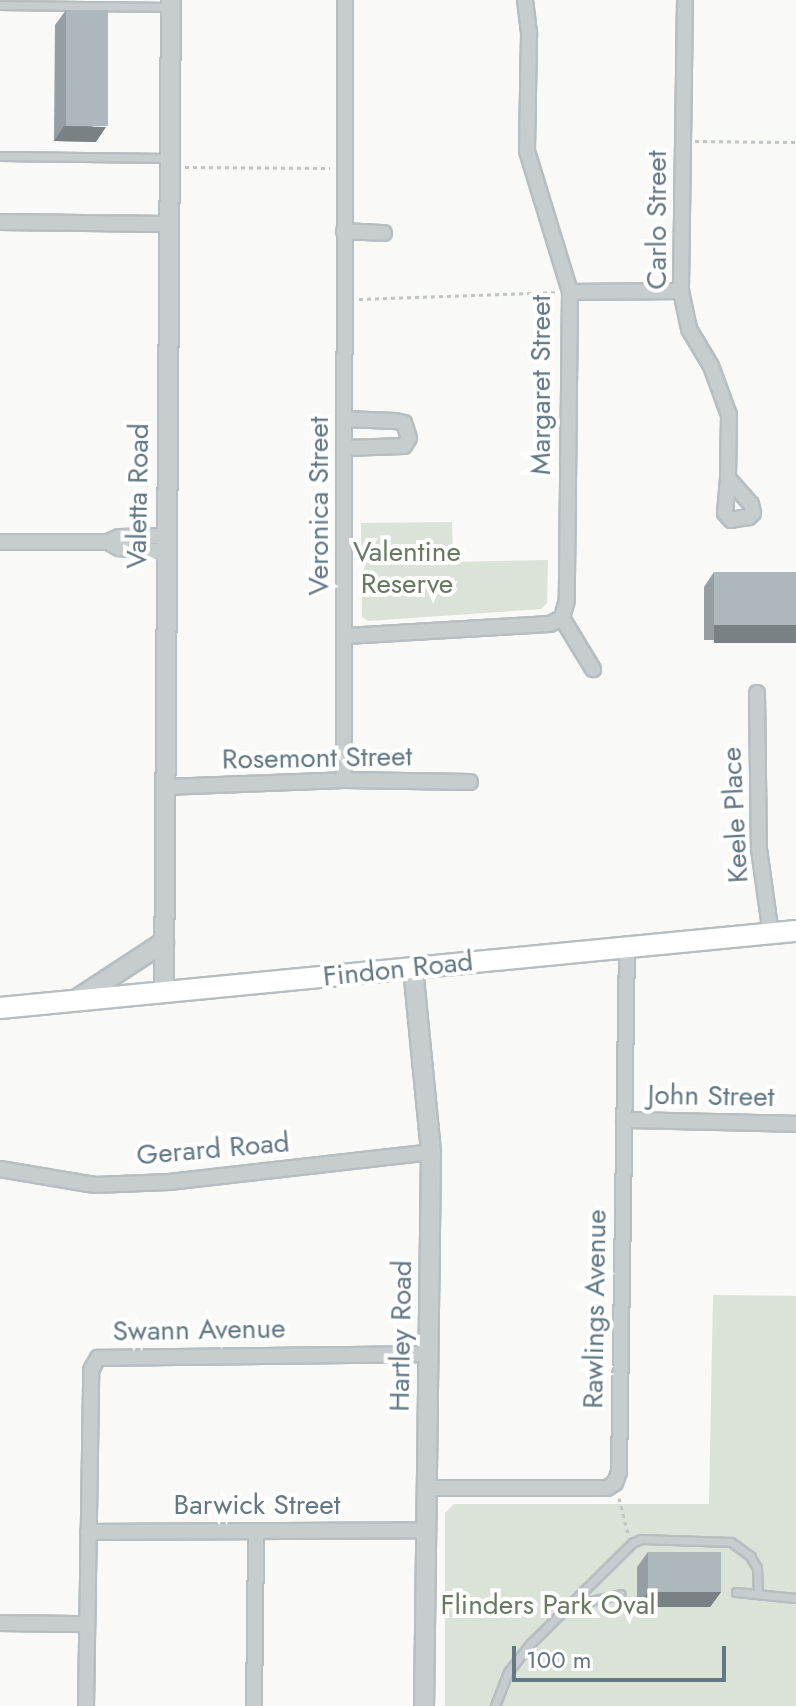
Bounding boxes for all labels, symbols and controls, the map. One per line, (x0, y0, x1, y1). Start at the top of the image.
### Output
street label: Carlo Street (640, 150, 674, 290)
street label: Margaret Street (524, 295, 558, 475)
street label: Veronica Street (302, 416, 336, 596)
street label: Valetta Road (120, 423, 156, 569)
park label: Valentine Reserve (353, 535, 461, 601)
street label: Rosemont Street (222, 740, 412, 776)
street label: Keele Place (715, 746, 755, 884)
street label: Findon Road (321, 944, 475, 994)
street label: John Street (647, 1078, 775, 1114)
street label: Gerard Road (135, 1126, 291, 1172)
street label: Rawlings Avenue (576, 1209, 614, 1409)
street label: Hartley Road (383, 1260, 419, 1412)
street label: Swann Avenue (112, 1312, 286, 1348)
street label: Barwick Street (174, 1488, 340, 1522)
park label: Flinders Park Oval (440, 1588, 656, 1622)
scale bar (516, 1630, 730, 1680)
text: 100 m (526, 1642, 592, 1677)

